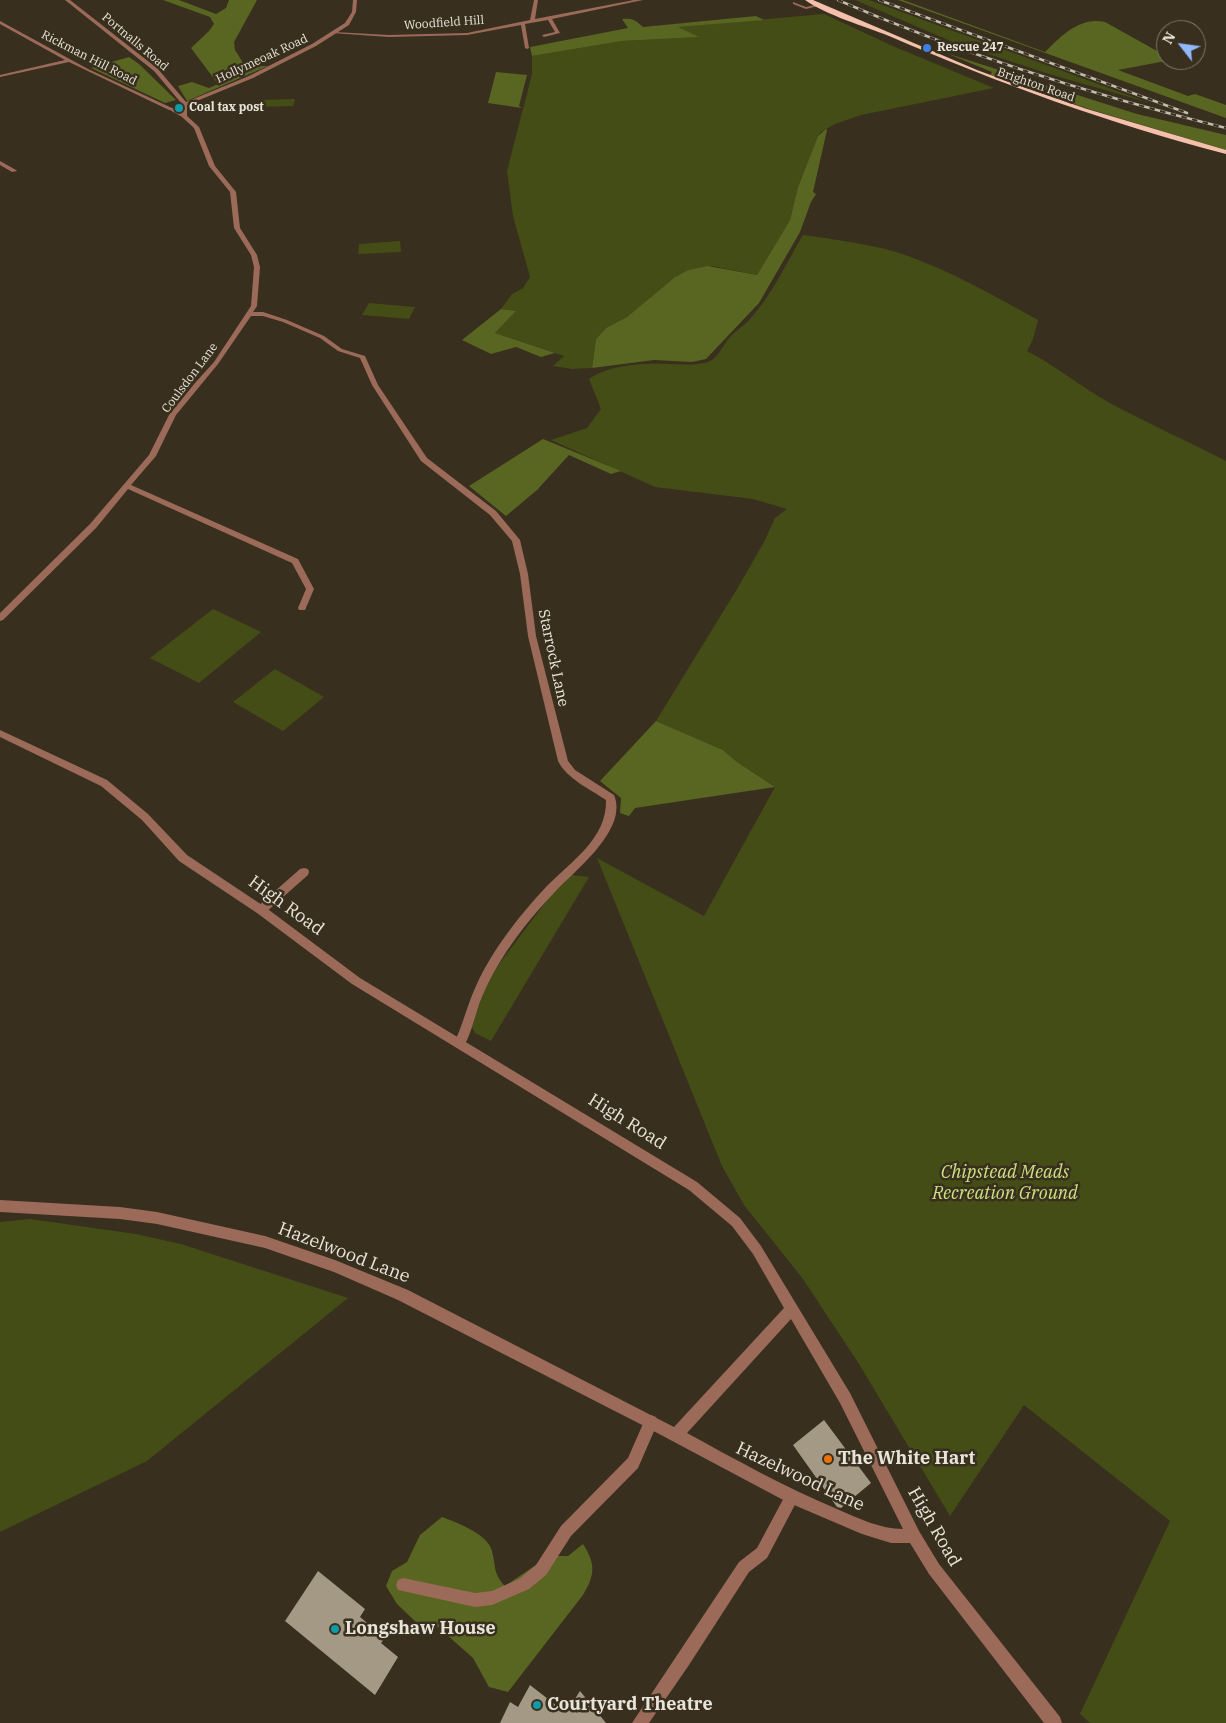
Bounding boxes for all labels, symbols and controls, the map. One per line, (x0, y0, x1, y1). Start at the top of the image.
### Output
street label: Portnalls Road (99, 10, 171, 74)
street label: Woodfield Hill (403, 13, 485, 33)
north arrow (1156, 20, 1206, 70)
street label: Rickman Hill Road (39, 28, 139, 88)
text: N (1158, 29, 1179, 47)
street label: Hollymeoak Road (214, 31, 310, 87)
place label: Rescue 247 (937, 41, 1004, 55)
marker: Rescue 247 (921, 42, 933, 54)
street label: Brighton Road (995, 65, 1077, 105)
place label: Coal tax post (189, 101, 264, 115)
marker: Coal tax post (173, 102, 185, 114)
street label: Coulsdon Lane (159, 340, 221, 416)
street label: Starrock Lane (534, 608, 572, 708)
street label: High Road (244, 871, 328, 941)
street label: High Road (584, 1090, 670, 1154)
park label: Chipstead Meads Recreation Ground (932, 1162, 1078, 1204)
street label: Hazelwood Lane (275, 1218, 413, 1288)
street label: Hazelwood Lane (732, 1438, 868, 1516)
place label: The White Hart (838, 1448, 975, 1470)
marker: The White Hart (822, 1453, 834, 1465)
street label: High Road (903, 1484, 965, 1570)
place label: Longshaw House (345, 1618, 496, 1640)
marker: Longshaw House (329, 1623, 341, 1635)
place label: Courtyard Theatre (547, 1694, 713, 1716)
marker: Courtyard Theatre (531, 1699, 543, 1711)

